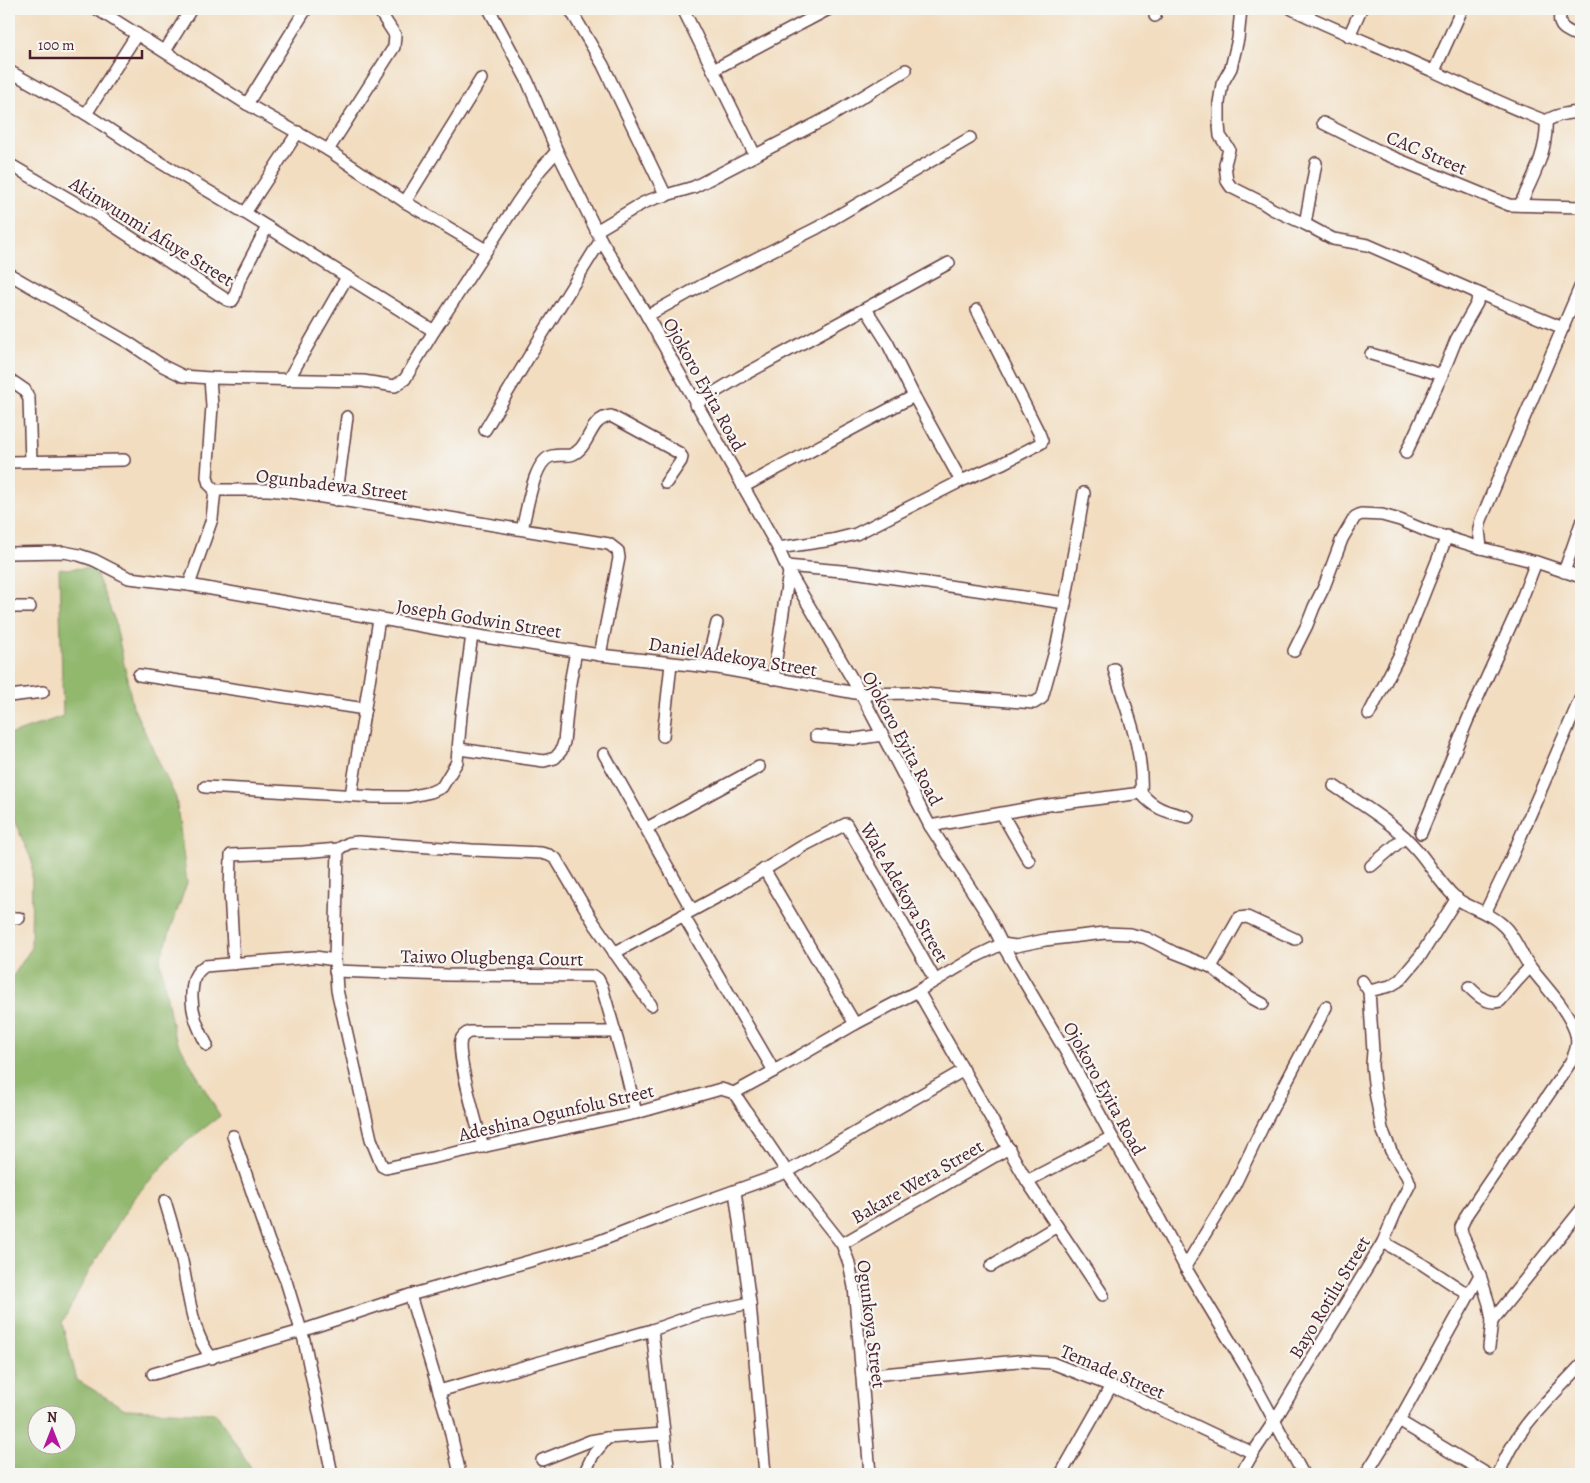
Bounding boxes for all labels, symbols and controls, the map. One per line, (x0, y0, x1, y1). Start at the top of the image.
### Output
scale bar (30, 28, 142, 60)
text: 100 m (38, 35, 75, 55)
street label: CAC Street (1382, 124, 1471, 182)
street label: Akinwunmi Afuye Street (63, 170, 239, 293)
street label: Ojokoro Eyita Road (657, 313, 752, 457)
street label: Ogunbadewa Street (254, 463, 409, 507)
street label: Joseph Godwin Street (395, 593, 563, 645)
street label: Daniel Adekoya Street (647, 631, 819, 683)
street label: Ojokoro Eyita Road (856, 667, 949, 811)
street label: Wale Adekoya Street (853, 817, 955, 967)
street label: Taiwo Olugbenga Court (400, 943, 584, 973)
street label: Ojokoro Eyita Road (1057, 1017, 1152, 1161)
street label: Adeshina Ogunfolu Street (455, 1078, 657, 1148)
street label: Bakare Wera Street (847, 1133, 988, 1230)
street label: Bayo Rotilu Street (1283, 1231, 1377, 1364)
street label: Ogunkoya Street (850, 1258, 892, 1390)
street label: Temade Street (1056, 1338, 1169, 1406)
north arrow (28, 1406, 78, 1456)
text: N (47, 1408, 57, 1427)

